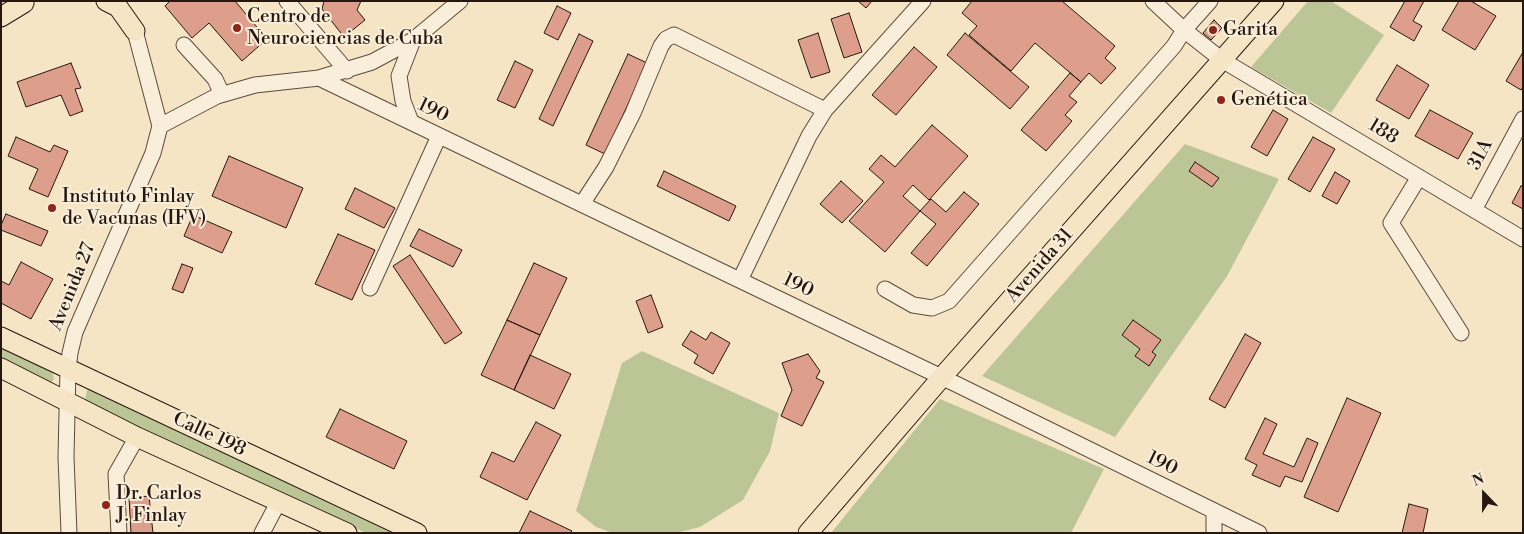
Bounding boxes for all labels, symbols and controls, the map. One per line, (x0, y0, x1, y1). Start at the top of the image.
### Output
place label: Centro de Neurociencias de Cuba (247, 6, 443, 50)
place label: Garita (1223, 19, 1278, 41)
marker: Centro de Neurociencias de Cuba (231, 22, 243, 34)
marker: Garita (1207, 24, 1219, 36)
place label: Genética (1231, 89, 1308, 111)
street label: 190 (414, 94, 452, 128)
marker: Genética (1215, 94, 1227, 106)
street label: 188 (1364, 114, 1402, 150)
street label: 31A (1464, 136, 1498, 174)
place label: Instituto Finlay de Vacunas (IFV) (62, 186, 206, 230)
marker: Instituto Finlay de Vacunas (IFV) (46, 202, 58, 214)
street label: Avenida 31 (1002, 224, 1078, 308)
street label: Avenida 27 (45, 240, 101, 334)
street label: 190 (779, 269, 817, 303)
street label: Calle 198 (169, 408, 249, 462)
street label: 190 (1143, 447, 1181, 481)
north arrow (1459, 469, 1509, 519)
text: N (1470, 470, 1487, 491)
place label: Dr. Carlos J. Finlay (116, 483, 202, 527)
marker: Dr. Carlos J. Finlay (100, 499, 112, 511)

